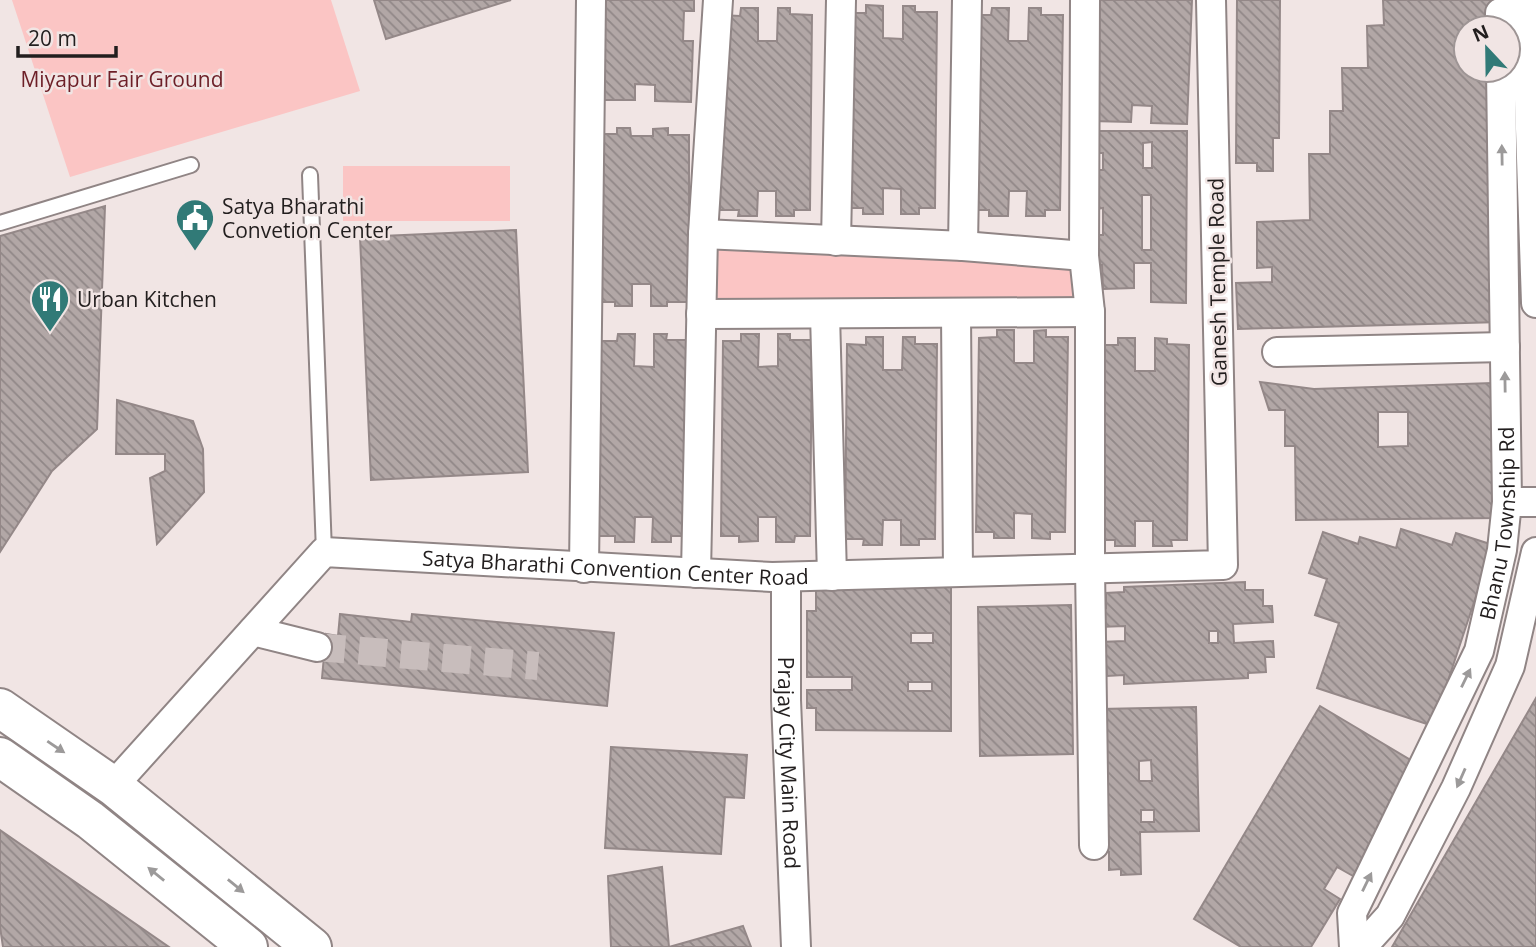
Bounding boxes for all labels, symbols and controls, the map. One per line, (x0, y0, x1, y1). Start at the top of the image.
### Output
scale bar (18, 14, 116, 58)
north arrow (1452, 14, 1522, 84)
text: N (1469, 18, 1493, 48)
text: 20 m (28, 24, 77, 52)
park label: Miyapur Fair Ground (20, 65, 224, 93)
one-way arrow (1496, 144, 1508, 166)
street label: Ganesh Temple Road (1201, 178, 1233, 386)
place label: Satya Bharathi Convetion Center (222, 192, 393, 244)
public building icon: Satya Bharathi Convetion Center (174, 197, 216, 252)
restaurant icon: Urban Kitchen (29, 278, 71, 333)
place label: Urban Kitchen (77, 285, 217, 313)
one-way arrow (1500, 371, 1511, 393)
street label: Bhanu Township Rd (1473, 426, 1521, 623)
street label: Satya Bharathi Convention Center Road (421, 544, 809, 591)
street label: Prajay City Main Road (772, 657, 807, 870)
one-way arrow (1461, 668, 1472, 688)
one-way arrow (47, 740, 65, 754)
one-way arrow (1455, 768, 1467, 788)
one-way arrow (148, 866, 166, 881)
one-way arrow (1361, 872, 1372, 892)
one-way arrow (227, 878, 245, 893)

